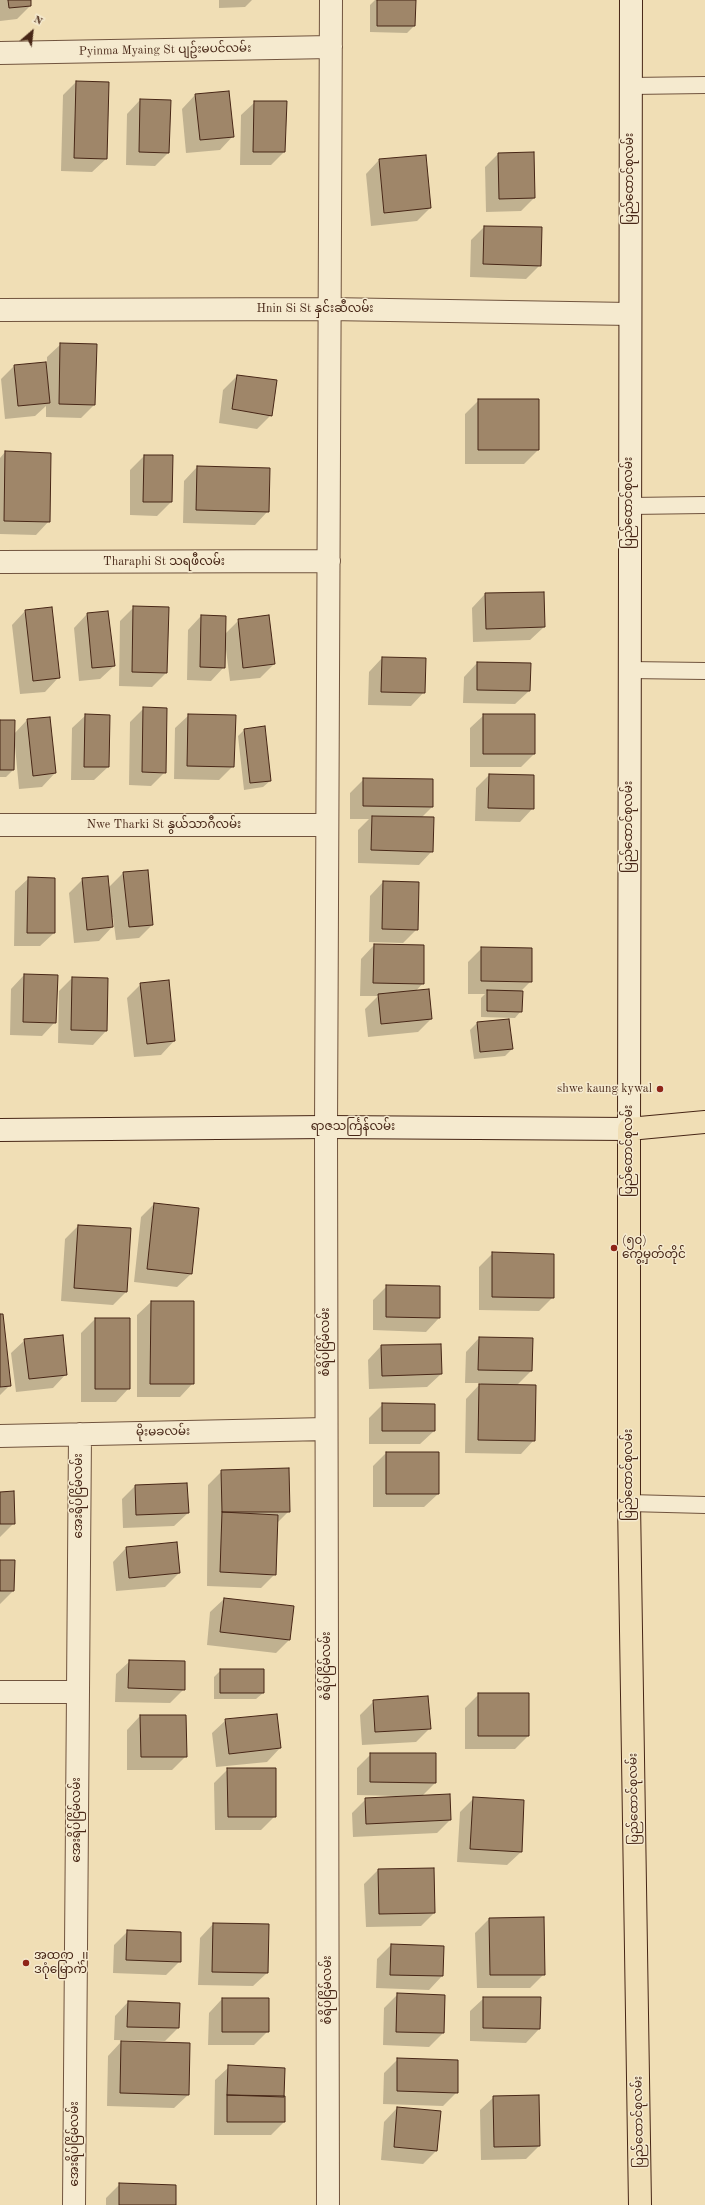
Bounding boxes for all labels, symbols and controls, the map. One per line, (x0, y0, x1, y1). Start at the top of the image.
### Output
north arrow (12, 12, 52, 52)
text: N (32, 14, 44, 28)
street label: Pyinma Myaing St ပျဥ်းမပင်လမ်း (79, 41, 251, 59)
street label: ပြည်ထောင်စုလမ်း (623, 133, 637, 225)
street label: Hnin Si St နှင်းဆီလမ်း (257, 302, 373, 316)
street label: ပြည်ထောင်စုလမ်း (622, 457, 636, 549)
street label: Tharaphi St သရဖီလမ်း (103, 555, 225, 569)
street label: ပြည်ထောင်စုလမ်း (622, 781, 636, 873)
street label: Nwe Tharki St နွယ်သာဂီလမ်း (87, 818, 241, 832)
place label: shwe kaung kywal (557, 1082, 652, 1096)
marker: shwe kaung kywal (655, 1084, 665, 1094)
street label: ပြည်ထောင်စုလမ်း (622, 1105, 636, 1197)
street label: ရာဇသင်္ကြန်လမ်း (311, 1120, 395, 1134)
place label: (၅၀) ကွေ့မှတ်တိုင် (622, 1234, 686, 1262)
marker: (၅၀) ကွေ့မှတ်တိုင် (609, 1243, 619, 1253)
street label: စံရိပ်ငြိမ်လမ်း (319, 1308, 333, 1376)
street label: မိုးမခလမ်း (136, 1424, 190, 1440)
street label: ပြည်ထောင်စုလမ်း (622, 1429, 636, 1521)
street label: အေးရိပ်ငြိမ်လမ်း (72, 1453, 86, 1539)
street label: စံရိပ်ငြိမ်လမ်း (320, 1632, 334, 1700)
street label: ပြည်ထောင်စုလမ်း (626, 1753, 642, 1845)
street label: အေးရိပ်ငြိမ်လမ်း (70, 1777, 84, 1863)
place label: အထက ၂၊ ဒဂုံမြောက် (34, 1949, 89, 1977)
street label: စံရိပ်ငြိမ်လမ်း (321, 1956, 335, 2024)
marker: အထက ၂၊ ဒဂုံမြောက် (21, 1958, 31, 1968)
street label: ပြည်ထောင်စုလမ်း (631, 2076, 647, 2168)
street label: အေးရိပ်ငြိမ်လမ်း (68, 2101, 82, 2187)

